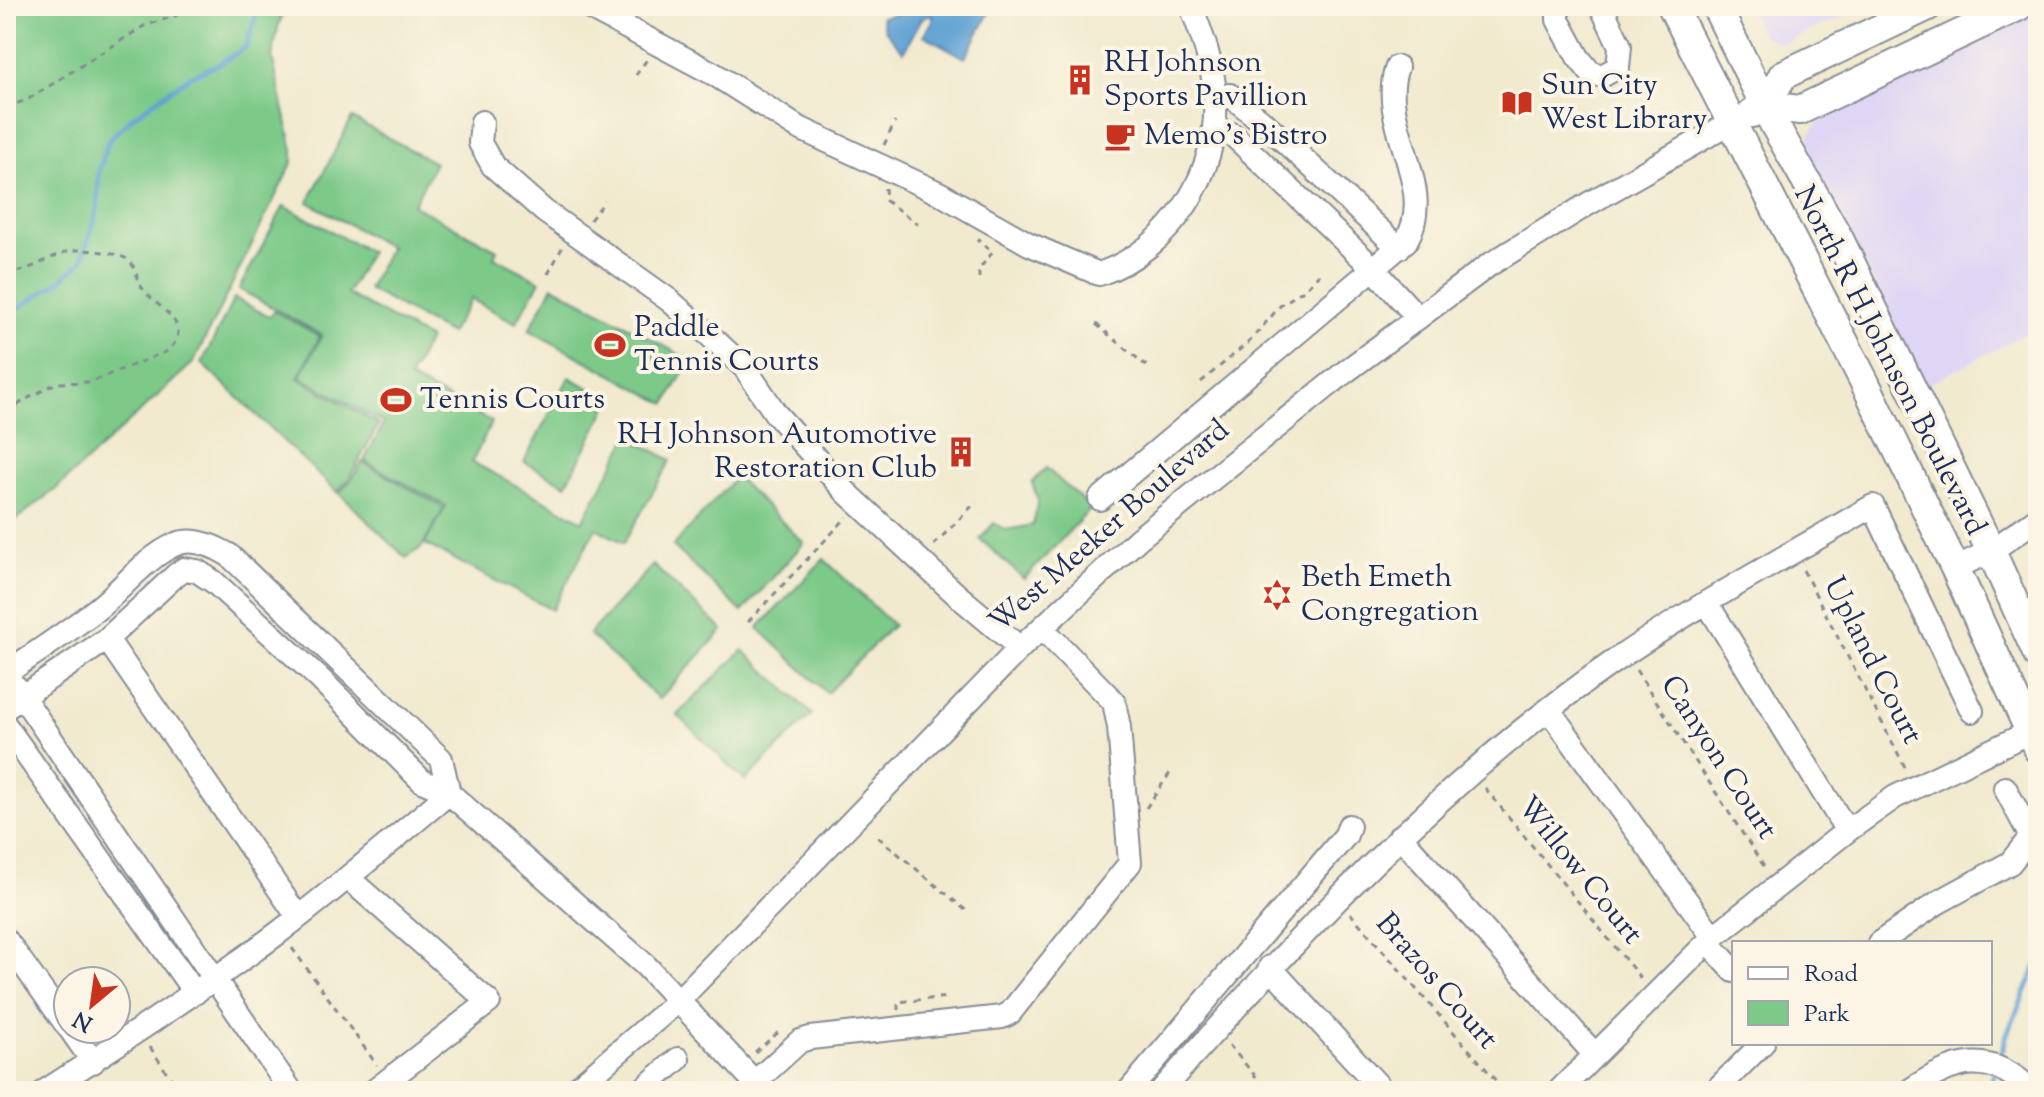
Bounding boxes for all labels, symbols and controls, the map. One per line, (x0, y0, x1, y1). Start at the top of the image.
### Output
place label: RH Johnson Sports Pavillion (1104, 42, 1308, 119)
building icon: RH Johnson Sports Pavillion (1063, 63, 1097, 97)
place label: Sun City West Library (1541, 65, 1707, 142)
library icon: Sun City West Library (1500, 86, 1534, 120)
place label: Memo's Bistro (1144, 115, 1327, 158)
cafe icon: Memo's Bistro (1103, 119, 1137, 153)
street label: North R H Johnson Boulevard (1782, 179, 1996, 543)
place label: Paddle Tennis Courts (634, 307, 819, 384)
sports icon: Paddle Tennis Courts (593, 328, 627, 362)
place label: Tennis Courts (420, 379, 605, 422)
sports icon: Tennis Courts (379, 383, 413, 417)
street label: West Meeker Boulevard (980, 410, 1240, 644)
place label: RH Johnson Automotive Restoration Club (617, 414, 937, 491)
building icon: RH Johnson Automotive Restoration Club (944, 435, 978, 469)
place label: Beth Emeth Congregation (1301, 557, 1479, 634)
street label: Upland Court (1811, 570, 1933, 752)
synagogue icon: Beth Emeth Congregation (1260, 578, 1294, 612)
street label: Canyon Court (1649, 668, 1787, 848)
street label: Willow Court (1506, 788, 1652, 954)
street label: Brazos Court (1365, 904, 1507, 1060)
legend (1732, 941, 1992, 1045)
text: Road (1804, 958, 1858, 992)
north arrow (52, 965, 132, 1045)
text: Park (1804, 998, 1850, 1032)
text: N (68, 1001, 99, 1038)

